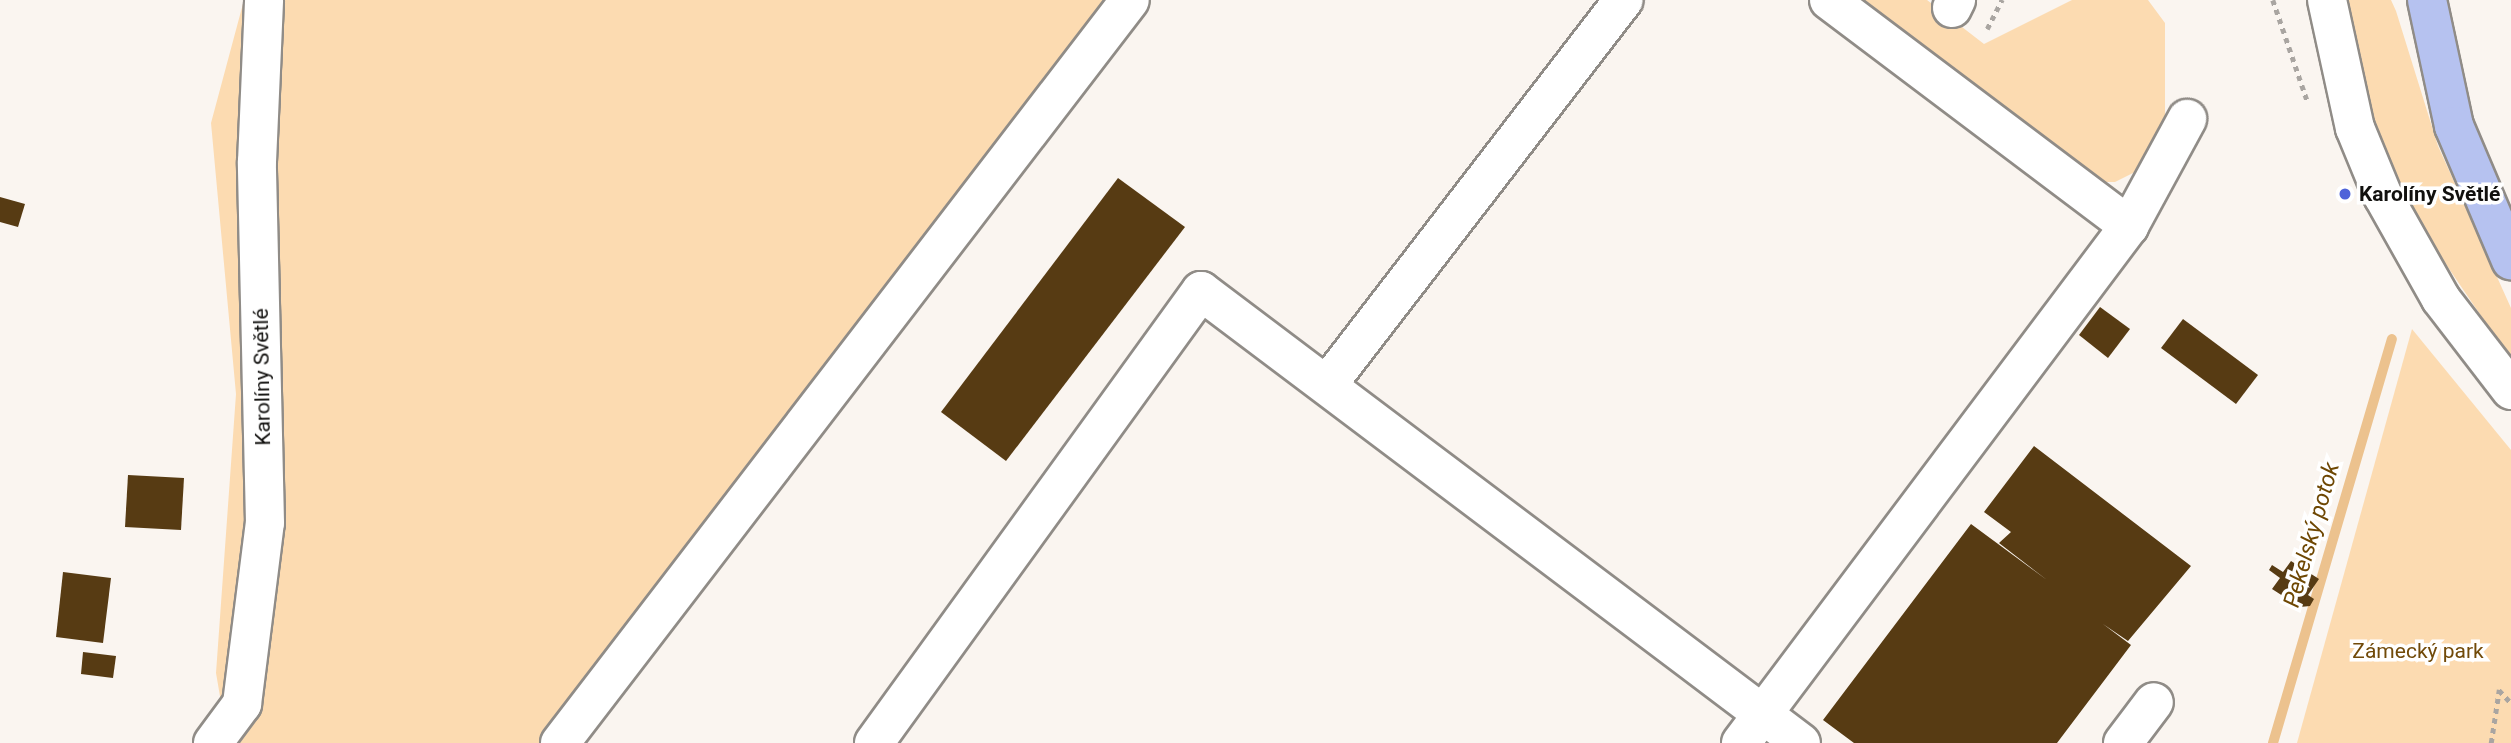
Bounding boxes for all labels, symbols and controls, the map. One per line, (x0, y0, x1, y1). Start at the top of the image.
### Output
place label: Karolíny Světlé (2359, 181, 2500, 207)
marker: Karolíny Světlé (2337, 186, 2353, 202)
street label: Karolíny Světlé (248, 308, 276, 446)
water label: Pekelský potok (2278, 459, 2346, 611)
park label: Zámecký park (2352, 638, 2484, 664)

